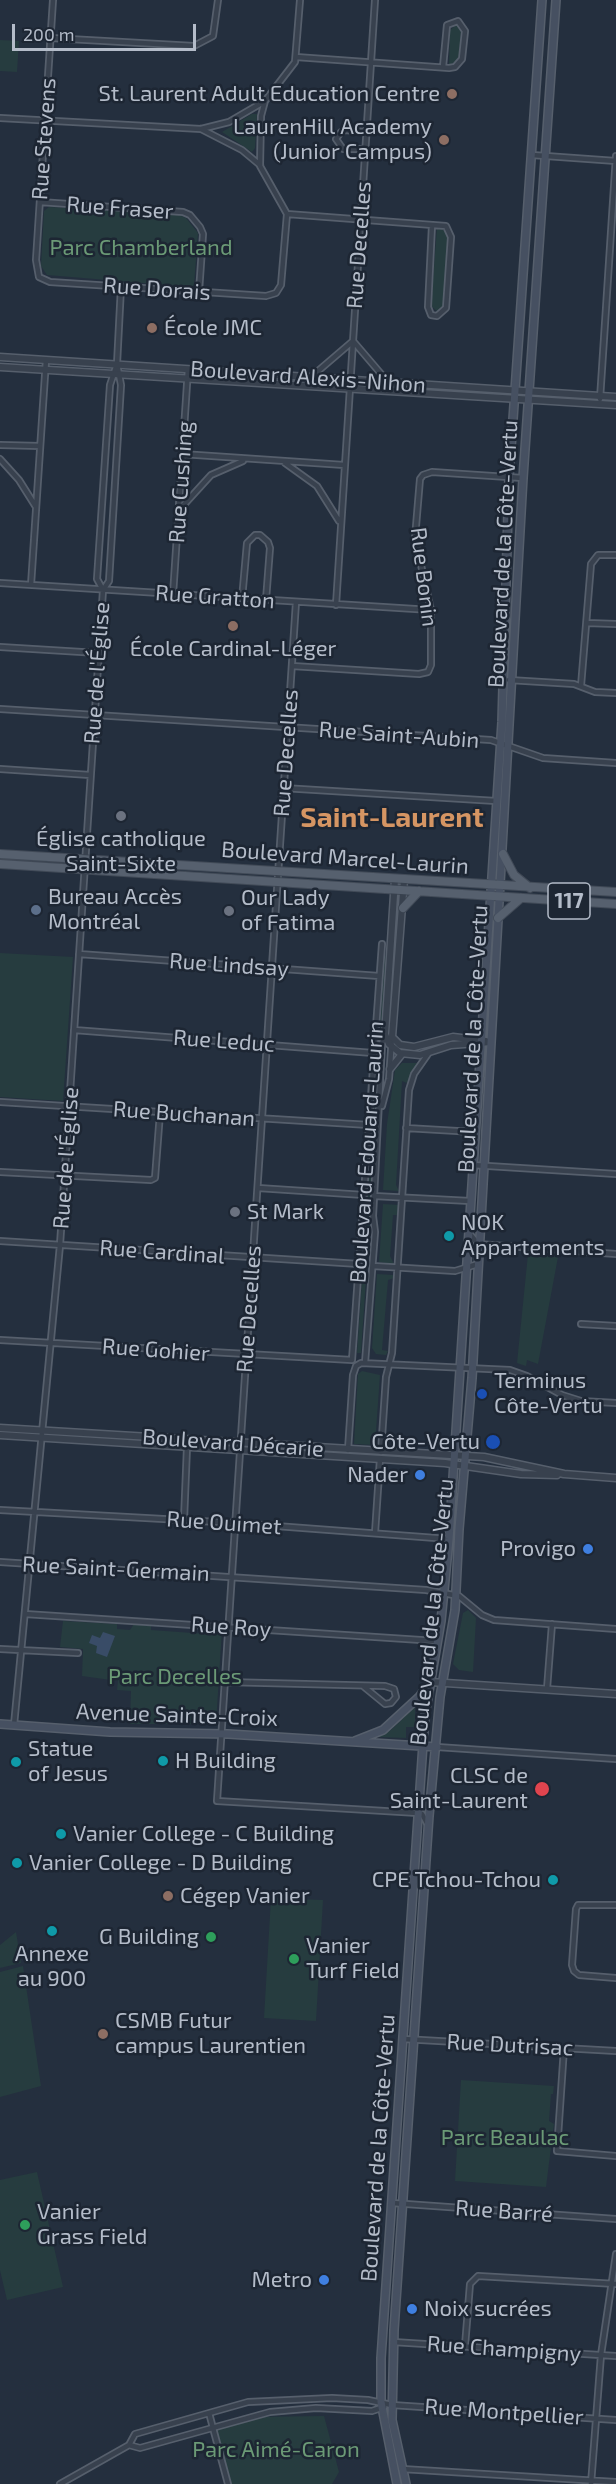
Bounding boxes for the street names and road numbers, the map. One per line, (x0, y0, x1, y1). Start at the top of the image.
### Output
street label: Rue Stevens (27, 77, 61, 201)
street label: Rue Decelles (341, 180, 377, 310)
street label: Rue Fraser (66, 191, 174, 225)
street label: Rue Dorais (102, 272, 212, 306)
street label: Boulevard Alexis-Nihon (189, 356, 427, 398)
street label: Boulevard de la Côte-Vertu (483, 419, 523, 689)
street label: Rue Cushing (164, 420, 198, 544)
street label: Rue Bonin (405, 526, 443, 628)
street label: Rue Gratton (154, 580, 276, 614)
street label: Rue de l'Église (79, 601, 115, 745)
street label: Rue Decelles (268, 688, 304, 818)
street label: Rue Saint-Aubin (318, 716, 480, 754)
street label: Boulevard Marcel-Laurin (220, 836, 470, 880)
road number: 117 (548, 883, 590, 919)
street label: Boulevard de la Côte-Vertu (453, 904, 493, 1174)
street label: Rue Lindsay (168, 948, 290, 982)
street label: Boulevard Edouard-Laurin (345, 1020, 389, 1284)
street label: Rue Leduc (172, 1024, 276, 1058)
street label: Rue de l'Église (48, 1086, 84, 1230)
street label: Rue Buchanan (112, 1096, 256, 1132)
street label: Rue Cardinal (98, 1234, 226, 1270)
street label: Rue Decelles (231, 1244, 267, 1374)
street label: Rue Gohier (101, 1333, 211, 1367)
street label: Boulevard Décarie (141, 1423, 325, 1463)
street label: Boulevard de la Côte-Vertu (405, 1477, 459, 1747)
street label: Rue Ouimet (166, 1506, 282, 1540)
street label: Rue Saint-Germain (22, 1551, 210, 1587)
street label: Rue Roy (190, 1611, 272, 1643)
street label: Avenue Sainte-Croix (76, 1698, 278, 1732)
street label: Boulevard de la Côte-Vertu (355, 2013, 401, 2283)
street label: Rue Dutrisac (446, 2029, 574, 2061)
street label: Rue Barré (454, 2194, 554, 2228)
street label: Rue Champigny (426, 2330, 582, 2368)
street label: Rue Montpellier (424, 2393, 584, 2431)

